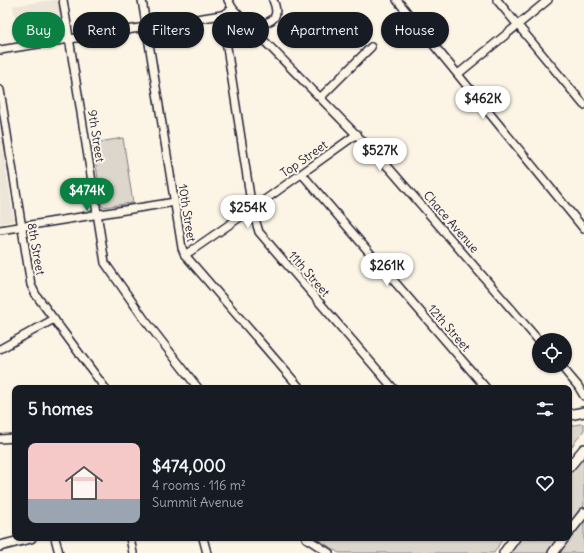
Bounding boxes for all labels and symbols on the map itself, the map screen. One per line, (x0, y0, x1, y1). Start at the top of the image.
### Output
pin: $462K (455, 86, 511, 120)
street label: 9th Street (85, 109, 108, 163)
street label: Top Street (277, 137, 330, 180)
pin: $527K (352, 138, 408, 172)
pin: $474K (59, 178, 115, 212)
street label: 10th Street (176, 183, 199, 243)
street label: Chace Avenue (420, 188, 482, 256)
pin: $254K (220, 195, 276, 229)
street label: 8th Street (25, 222, 48, 276)
street label: 11th Street (286, 248, 333, 299)
pin: $261K (359, 253, 415, 287)
street label: 12th Street (425, 301, 474, 354)

